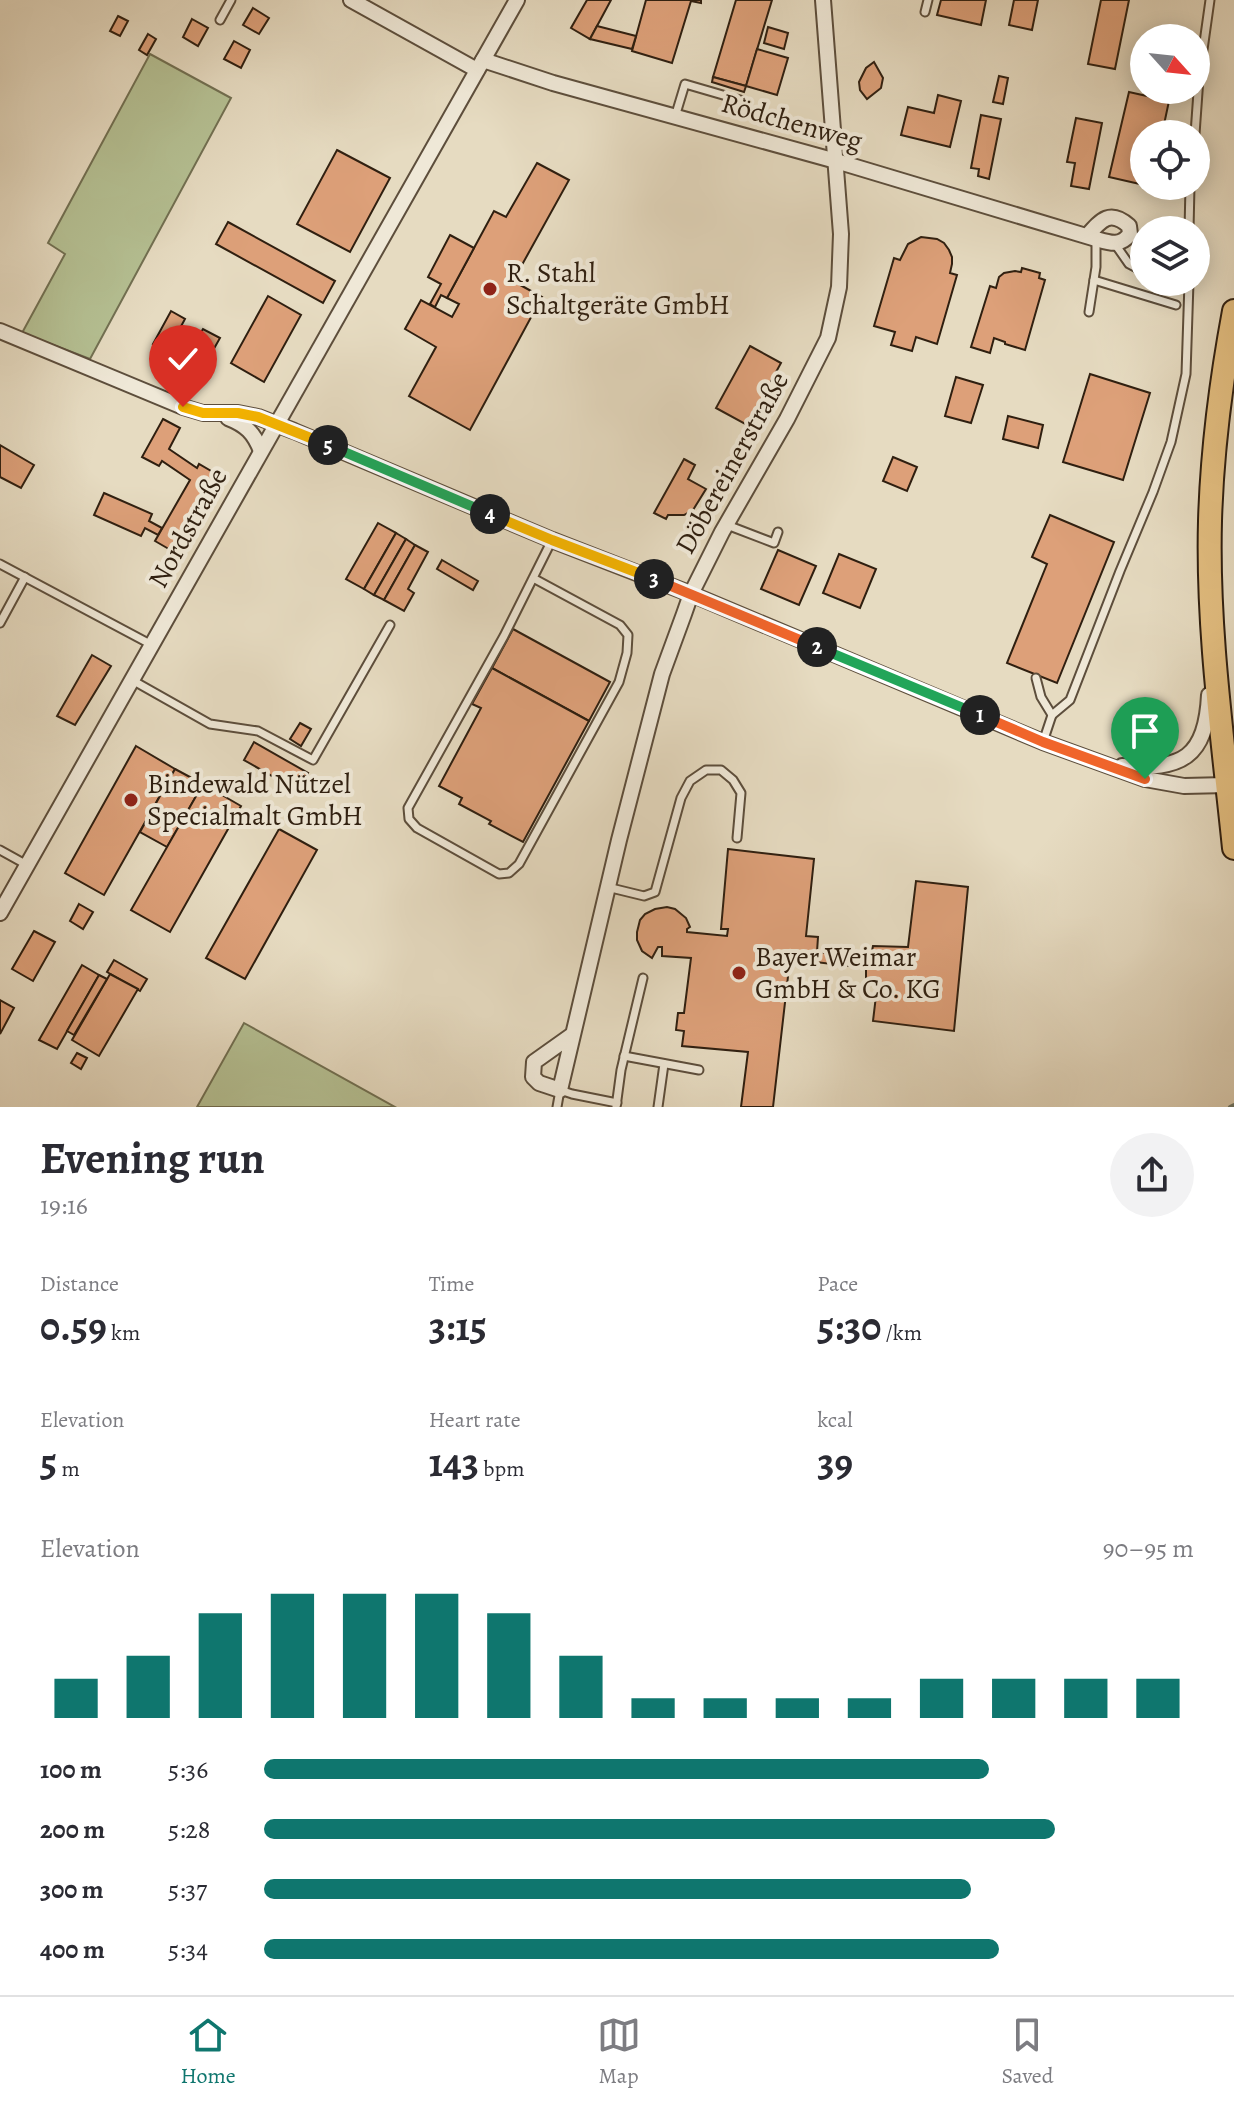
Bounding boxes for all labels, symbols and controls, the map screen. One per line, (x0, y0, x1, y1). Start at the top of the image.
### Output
north arrow (1130, 24, 1210, 104)
map controls (1130, 24, 1210, 296)
street label: Rödchenweg (717, 84, 867, 160)
button: locate (1130, 120, 1210, 200)
button: layers (1130, 216, 1210, 296)
place label: R. Stahl Schaltgeräte GmbH (506, 254, 730, 324)
marker: R. Stahl Schaltgeräte GmbH (481, 280, 499, 298)
pin (149, 325, 217, 407)
icon: check (161, 337, 205, 381)
street label: Döbereinerstraße (666, 365, 798, 561)
pin: 5 (308, 425, 348, 465)
text: 5 (323, 430, 333, 460)
street label: Nordstraße (139, 461, 237, 595)
pin: 4 (470, 494, 510, 534)
text: 4 (485, 499, 495, 529)
pin: 3 (634, 559, 674, 599)
text: 3 (649, 564, 659, 594)
pin: 2 (797, 627, 837, 667)
text: 2 (812, 632, 822, 662)
pin: 1 (960, 695, 1000, 735)
pin (1111, 697, 1179, 779)
text: 1 (976, 700, 984, 730)
icon: arrive (1123, 709, 1167, 753)
place label: Bindewald Nützel Specialmalt GmbH (147, 765, 363, 835)
marker: Bindewald Nützel Specialmalt GmbH (122, 791, 140, 809)
place label: Bayer Weimar GmbH & Co. KG (755, 938, 941, 1008)
marker: Bayer Weimar GmbH & Co. KG (730, 964, 748, 982)
text: Evening run (40, 1128, 265, 1188)
button: share (1110, 1133, 1194, 1217)
text: 19:16 (40, 1188, 88, 1223)
text: Distance (40, 1269, 119, 1299)
text: Time (429, 1269, 474, 1299)
text: Pace (817, 1269, 858, 1299)
text: 0.59 (40, 1299, 107, 1354)
text: 3:15 (429, 1299, 487, 1354)
text: 5:30 (817, 1299, 881, 1354)
text: km (107, 1318, 140, 1348)
text: /km (881, 1318, 922, 1348)
text: Elevation (40, 1405, 124, 1435)
text: Heart rate (429, 1405, 521, 1435)
text: kcal (817, 1405, 853, 1435)
text: 5 (40, 1435, 57, 1490)
text: 143 (429, 1435, 479, 1490)
text: 39 (817, 1435, 853, 1490)
text: m (57, 1454, 80, 1484)
text: bpm (479, 1454, 524, 1484)
text: Elevation (40, 1531, 140, 1566)
text: 90–95 m (1103, 1531, 1194, 1566)
text: 100 m (40, 1752, 102, 1787)
text: 5:36 (168, 1752, 208, 1787)
text: 200 m (40, 1812, 105, 1847)
text: 5:28 (168, 1812, 210, 1847)
text: 300 m (40, 1872, 104, 1907)
text: 5:37 (168, 1872, 207, 1907)
text: 400 m (40, 1932, 105, 1967)
text: 5:34 (168, 1932, 208, 1967)
tab: Home (180, 2013, 236, 2091)
tab: Map (597, 2013, 641, 2091)
tab: Saved (1001, 2013, 1054, 2091)

